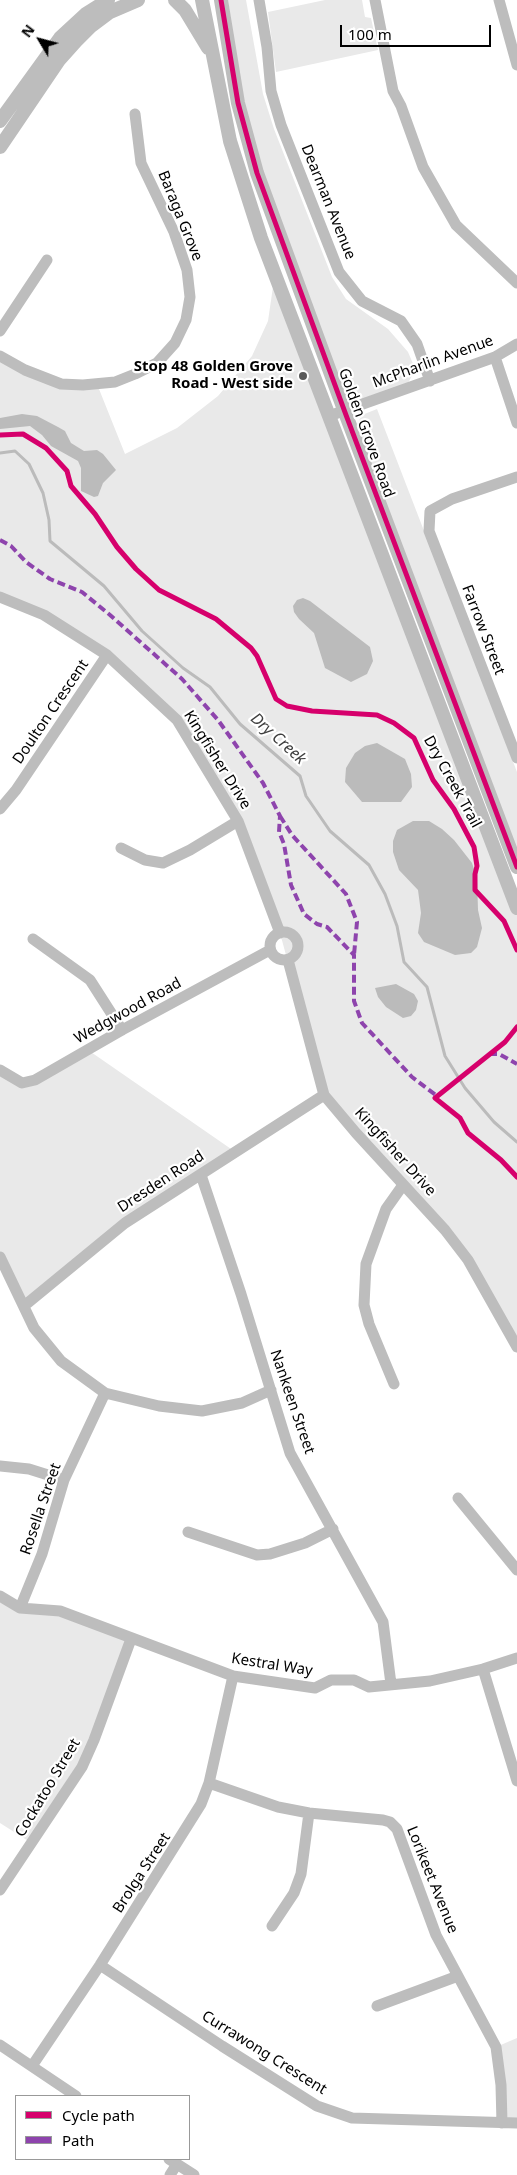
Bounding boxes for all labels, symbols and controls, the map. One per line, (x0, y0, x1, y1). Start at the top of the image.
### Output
north arrow (15, 15, 65, 65)
scale bar (342, 15, 493, 47)
text: N (17, 20, 39, 41)
text: 100 m (348, 24, 392, 44)
street label: Dearman Avenue (297, 142, 359, 262)
street label: Baraga Grove (154, 168, 206, 264)
street label: McPharlin Avenue (370, 332, 496, 392)
place label: Stop 48 Golden Grove Road - West side (134, 358, 293, 393)
street label: Golden Grove Road (334, 366, 398, 500)
marker: Stop 48 Golden Grove Road - West side (297, 370, 309, 382)
street label: Farrow Street (458, 583, 508, 677)
street label: Doulton Crescent (9, 656, 93, 768)
street label: Kingfisher Drive (179, 707, 255, 813)
water label: Dry Creek (246, 709, 310, 769)
street label: Dry Creek Trail (419, 733, 485, 831)
street label: Wedgwood Road (71, 974, 185, 1048)
street label: Kingfisher Drive (351, 1104, 439, 1200)
street label: Dresden Road (114, 1147, 208, 1217)
street label: Nankeen Street (266, 1348, 318, 1456)
street label: Rosella Street (17, 1461, 65, 1557)
street label: Kestral Way (230, 1650, 314, 1680)
street label: Cockatoo Street (12, 1736, 84, 1840)
street label: Lorikeet Avenue (402, 1824, 462, 1936)
street label: Brolga Street (109, 1830, 175, 1916)
street label: Currawong Crescent (198, 2007, 330, 2099)
legend (15, 2095, 190, 2160)
text: Cycle path (62, 2105, 135, 2125)
text: Path (62, 2130, 94, 2150)

